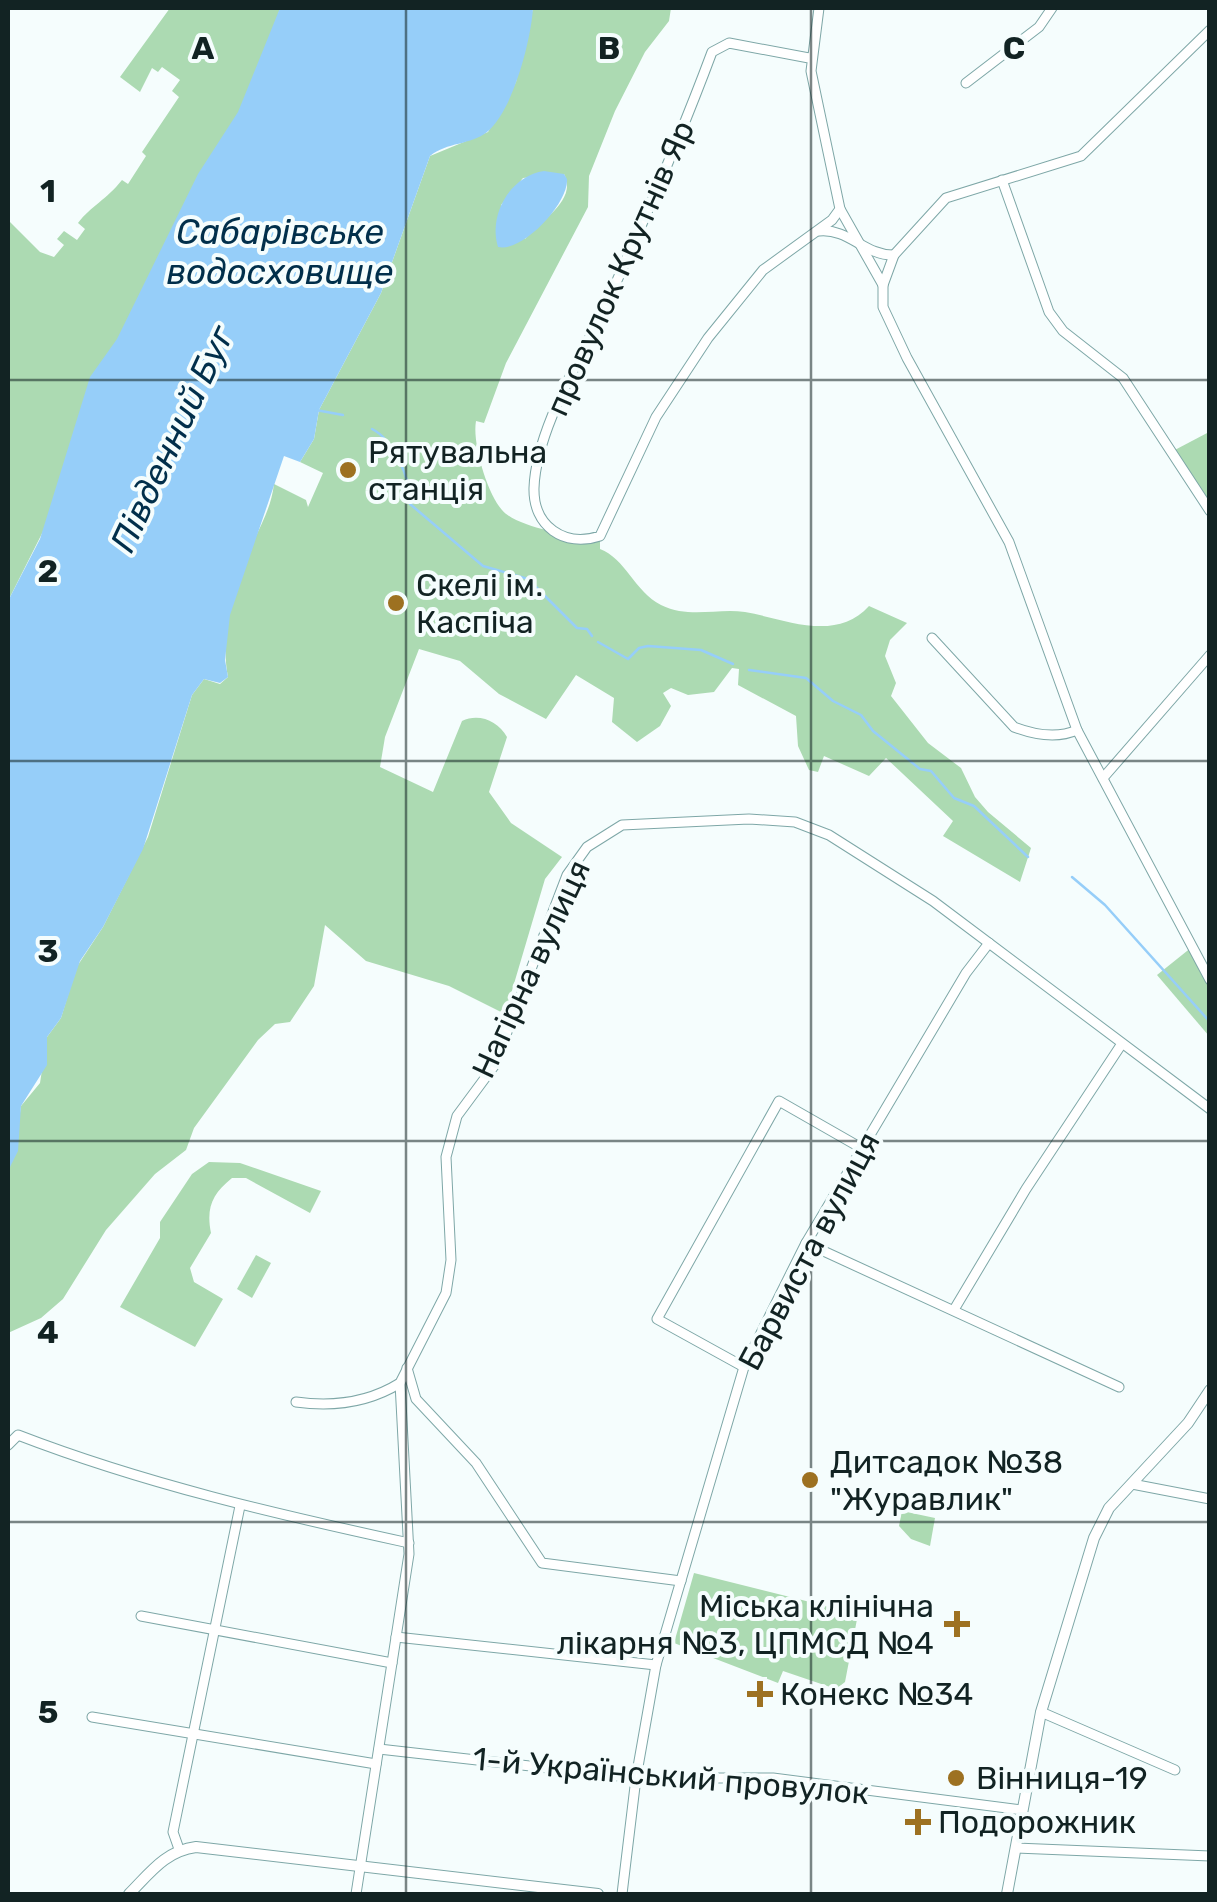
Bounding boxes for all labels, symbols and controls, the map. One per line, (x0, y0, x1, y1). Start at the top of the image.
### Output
text: A (192, 29, 215, 67)
text: B (598, 29, 620, 67)
text: C (1003, 29, 1025, 67)
street label: провулок Крутнів Яр (538, 115, 702, 421)
text: 1 (40, 172, 56, 210)
water label: Сабарівське водосховище (167, 211, 393, 293)
water label: Південний Буг (101, 318, 243, 558)
place label: Рятувальна станція (368, 433, 547, 508)
marker: Рятувальна станція (337, 459, 359, 481)
text: 2 (38, 552, 58, 590)
place label: Скелі ім. Каспіча (416, 566, 543, 641)
marker: Скелі ім. Каспіча (385, 592, 407, 614)
street label: Нагірна вулиця (464, 854, 598, 1084)
text: 3 (37, 932, 59, 970)
street label: Барвиста вулиця (730, 1126, 888, 1376)
text: 4 (37, 1313, 59, 1351)
place label: Дитсадок №38 "Журавлик" (830, 1443, 1063, 1518)
marker: Дитсадок №38 "Журавлик" (799, 1469, 821, 1491)
place label: Міська клінічна лікарня №3, ЦПМСД №4 (557, 1587, 934, 1662)
marker: Міська клінічна лікарня №3, ЦПМСД №4 (944, 1611, 970, 1637)
place label: Конекс №34 (780, 1675, 973, 1713)
marker: Конекс №34 (749, 1683, 771, 1705)
text: 5 (38, 1693, 58, 1731)
street label: 1-й Український провулок (471, 1740, 871, 1812)
place label: Вінниця-19 (976, 1759, 1148, 1797)
marker: Вінниця-19 (945, 1767, 967, 1789)
place label: Подорожник (938, 1803, 1136, 1841)
marker: Подорожник (907, 1811, 929, 1833)

